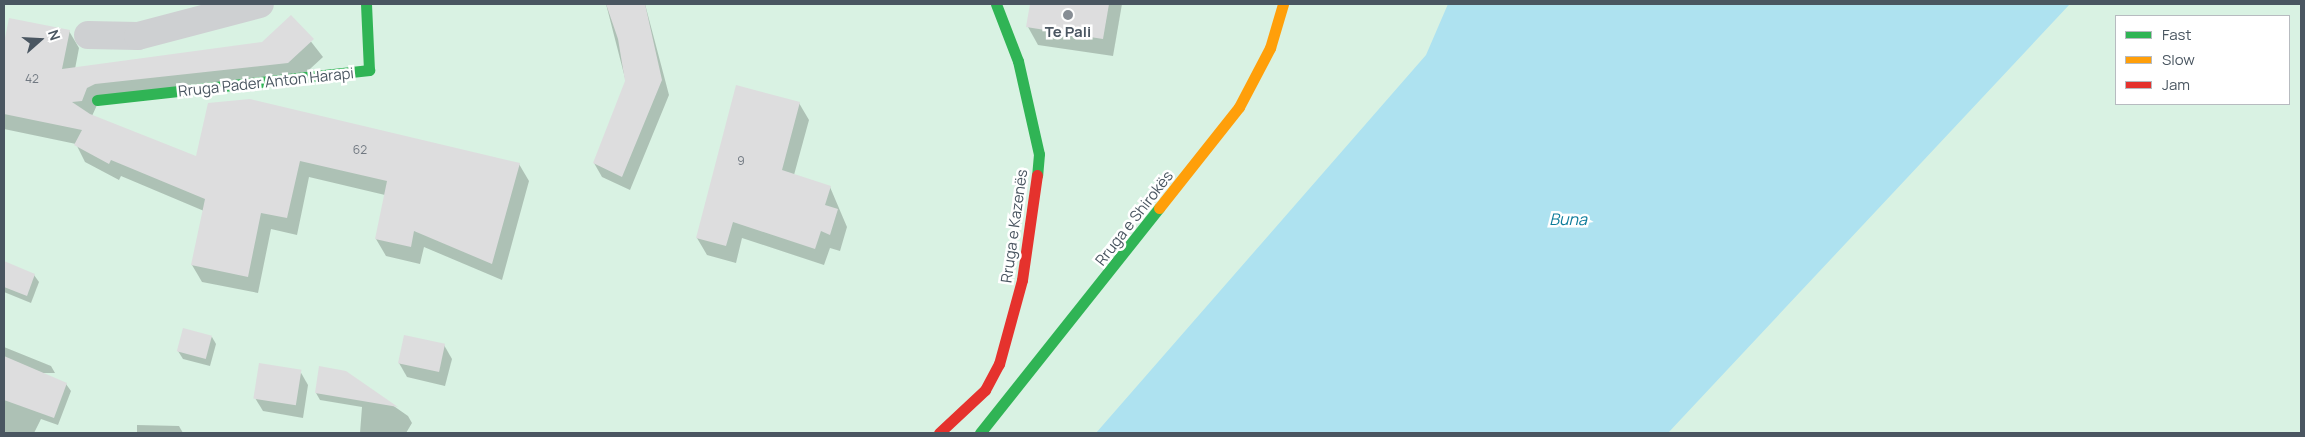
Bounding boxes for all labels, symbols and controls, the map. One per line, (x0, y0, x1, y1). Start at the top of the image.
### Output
marker: Te Pali (1062, 9, 1074, 21)
north arrow (15, 15, 65, 65)
legend (2115, 15, 2290, 105)
place label: Te Pali (1045, 23, 1091, 41)
text: Fast (2162, 24, 2191, 45)
text: N (44, 27, 65, 43)
text: Slow (2162, 49, 2195, 70)
street label: Rruga Pader Anton Harapi (177, 64, 355, 100)
house number: 42 (25, 72, 39, 86)
text: Jam (2162, 74, 2190, 95)
house number: 62 (353, 143, 367, 157)
house number: 9 (737, 154, 745, 168)
street label: Rruga e Shirokës (1091, 167, 1177, 269)
street label: Rruga e Kazenës (997, 168, 1031, 284)
water label: Buna (1549, 209, 1587, 229)

